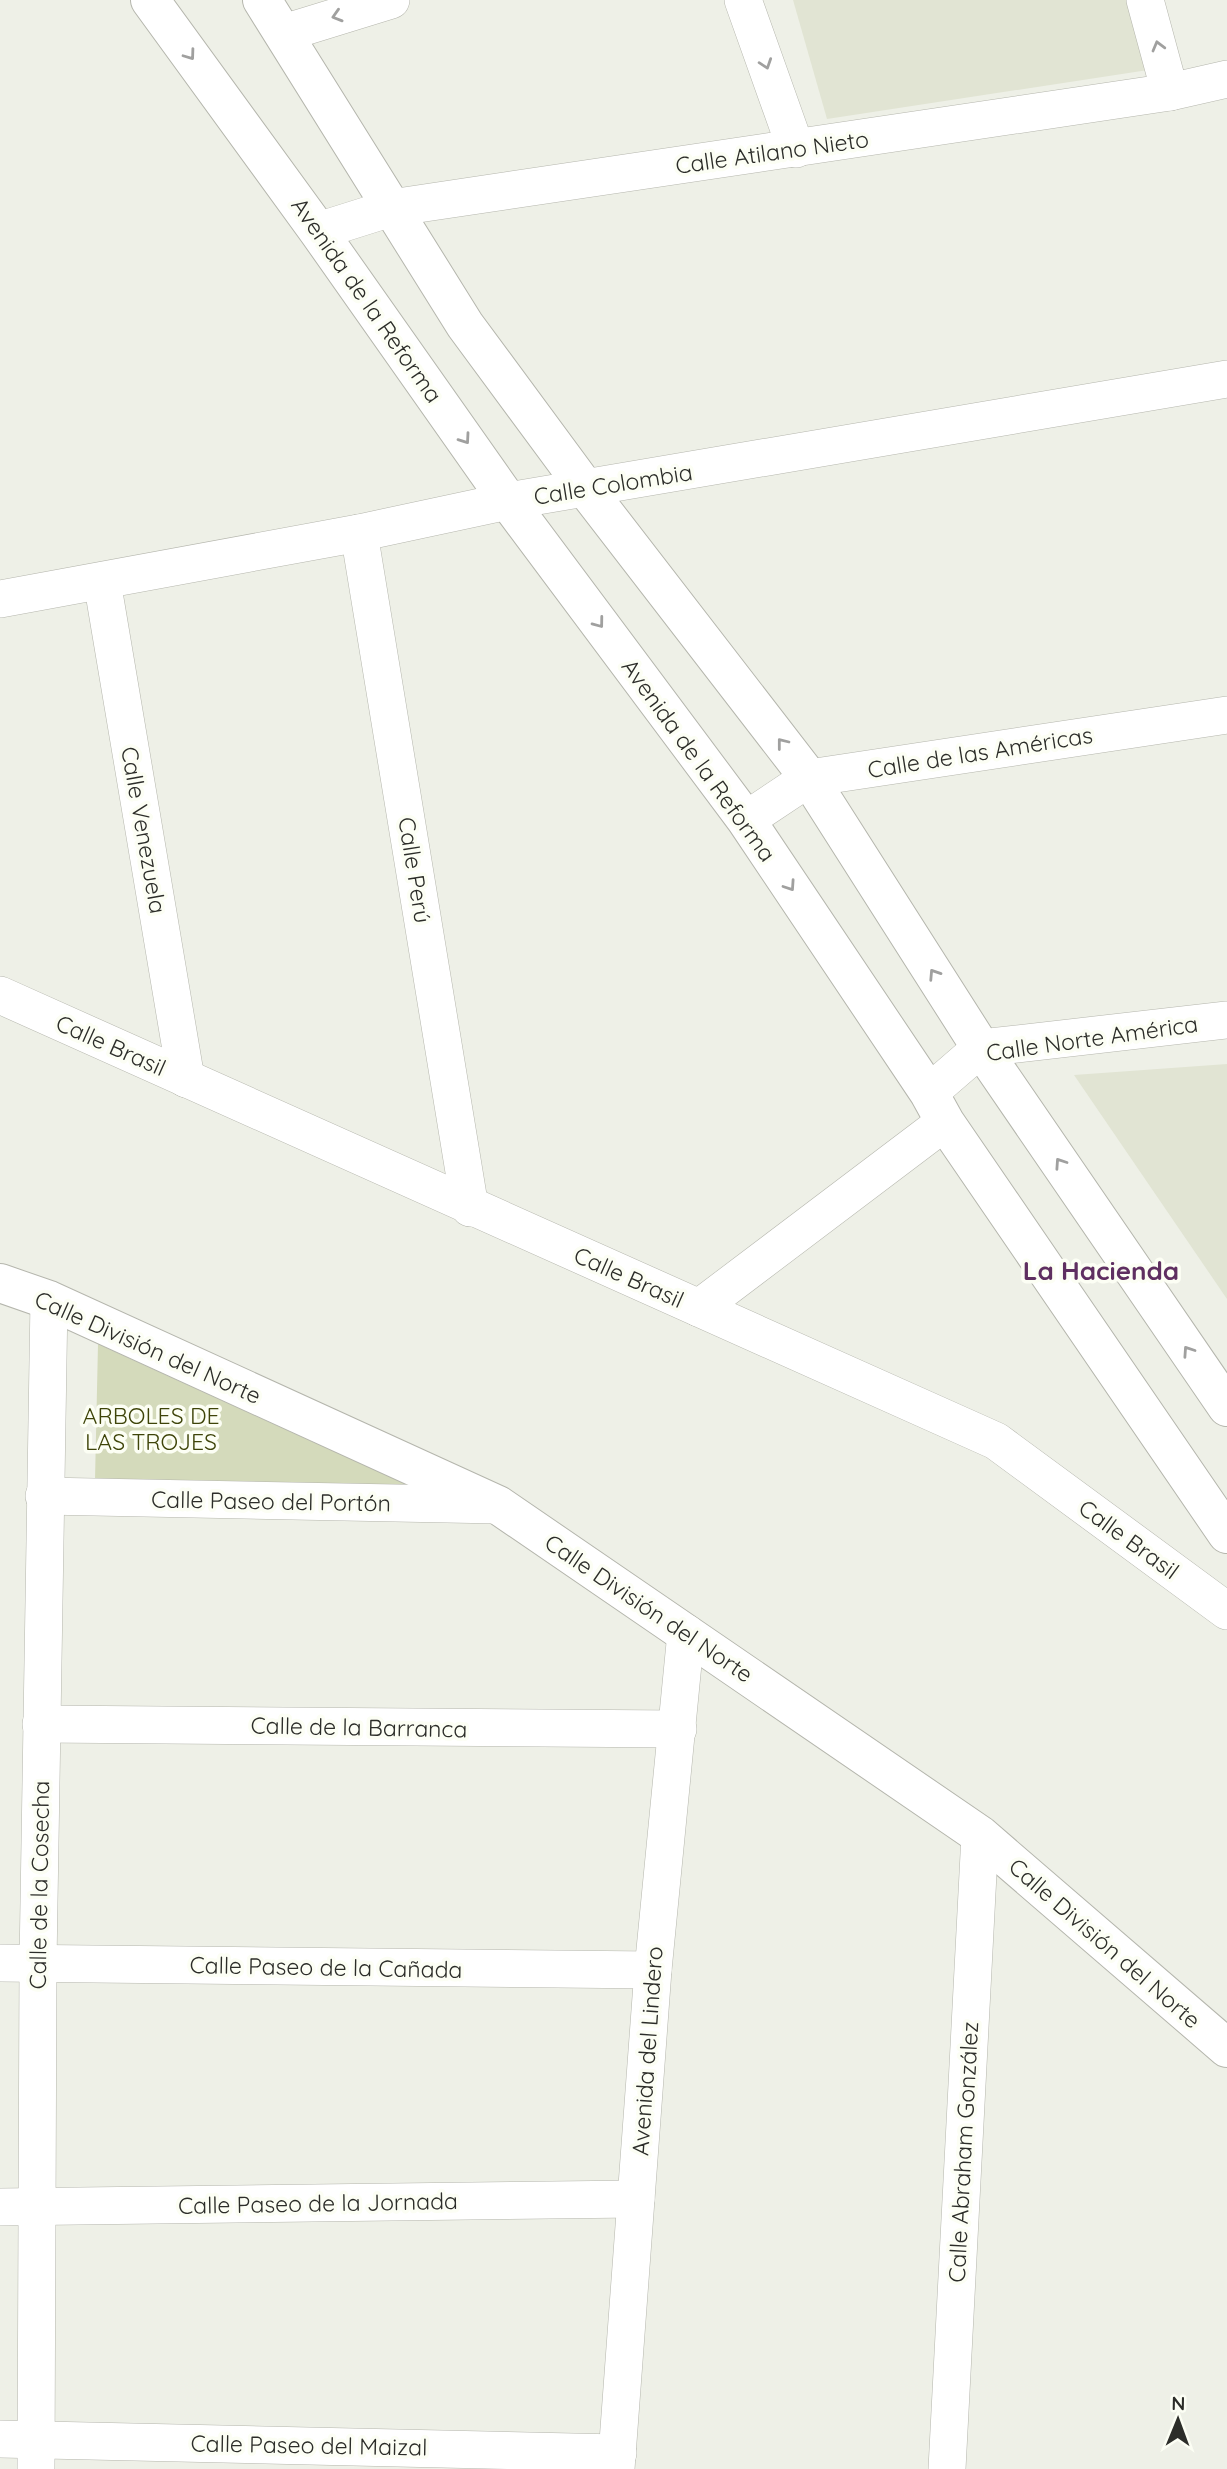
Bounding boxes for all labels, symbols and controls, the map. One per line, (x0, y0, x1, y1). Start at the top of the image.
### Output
one-way arrow (332, 8, 344, 23)
one-way arrow (1152, 40, 1166, 52)
one-way arrow (182, 47, 194, 60)
one-way arrow (758, 58, 772, 70)
street label: Calle Atilano Nieto (673, 124, 871, 180)
street label: Avenida de la Reforma (285, 192, 449, 408)
one-way arrow (457, 431, 469, 444)
street label: Calle Colombia (532, 457, 694, 511)
one-way arrow (591, 615, 604, 628)
street label: Avenida de la Reforma (616, 653, 782, 867)
street label: Calle de las Américas (865, 720, 1095, 784)
one-way arrow (777, 738, 790, 751)
street label: Calle Venezuela (115, 744, 173, 916)
street label: Calle Perú (392, 815, 438, 925)
one-way arrow (782, 878, 794, 891)
one-way arrow (929, 968, 942, 981)
street label: Calle Brasil (52, 1008, 170, 1082)
street label: Calle Norte América (984, 1009, 1200, 1067)
one-way arrow (1056, 1158, 1068, 1171)
street label: Calle Brasil (570, 1240, 688, 1314)
district label: La Hacienda (1023, 1254, 1179, 1287)
street label: Calle División del Norte (30, 1284, 266, 1410)
one-way arrow (1184, 1346, 1197, 1359)
park label: ARBOLES DE LAS TROJES (83, 1401, 220, 1456)
street label: Calle Paseo del Portón (151, 1484, 391, 1518)
street label: Calle Brasil (1073, 1493, 1185, 1585)
street label: Calle División del Norte (539, 1527, 759, 1689)
street label: Calle de la Barranca (250, 1711, 468, 1743)
street label: Calle de la Cosecha (23, 1780, 55, 1990)
street label: Calle División del Norte (1003, 1852, 1207, 2034)
street label: Avenida del Lindero (625, 1945, 669, 2157)
street label: Calle Paseo de la Cañada (189, 1950, 463, 1984)
street label: Calle Abraham González (942, 2021, 984, 2283)
street label: Calle Paseo de la Jornada (178, 2186, 458, 2220)
north arrow (1143, 2385, 1213, 2455)
text: N (1171, 2391, 1185, 2415)
street label: Calle Paseo del Maizal (190, 2428, 428, 2462)

